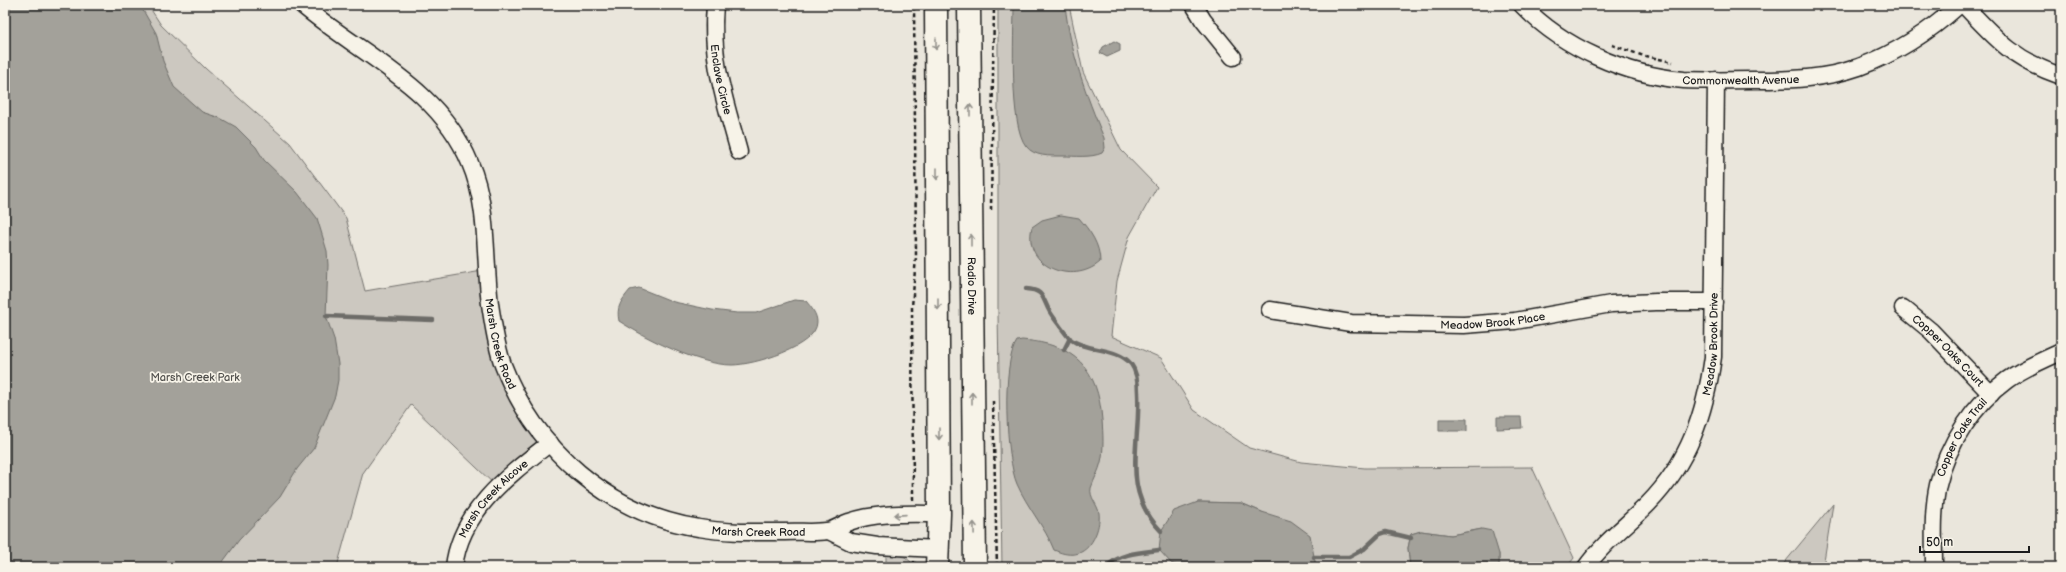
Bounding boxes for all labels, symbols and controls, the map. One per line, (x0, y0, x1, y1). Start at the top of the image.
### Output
one-way arrow (932, 37, 940, 50)
street label: Enclave Circle (708, 44, 735, 116)
street label: Commonwealth Avenue (1682, 72, 1800, 87)
one-way arrow (966, 104, 974, 117)
one-way arrow (933, 167, 941, 180)
one-way arrow (967, 234, 975, 247)
street label: Radio Drive (965, 257, 979, 316)
street label: Meadow Brook Drive (1700, 292, 1720, 397)
street label: Marsh Creek Road (483, 297, 519, 391)
one-way arrow (934, 297, 942, 310)
street label: Meadow Brook Place (1440, 309, 1547, 332)
street label: Copper Oaks Court (1910, 312, 1987, 389)
park label: Marsh Creek Park (150, 371, 240, 384)
one-way arrow (968, 392, 976, 405)
street label: Copper Oaks Trail (1934, 395, 1990, 478)
one-way arrow (935, 427, 942, 440)
street label: Marsh Creek Alcove (456, 456, 531, 540)
one-way arrow (894, 511, 907, 518)
one-way arrow (970, 522, 978, 535)
street label: Marsh Creek Road (711, 523, 806, 539)
scale bar (1920, 528, 2029, 554)
text: 50 m (1926, 535, 1953, 550)

